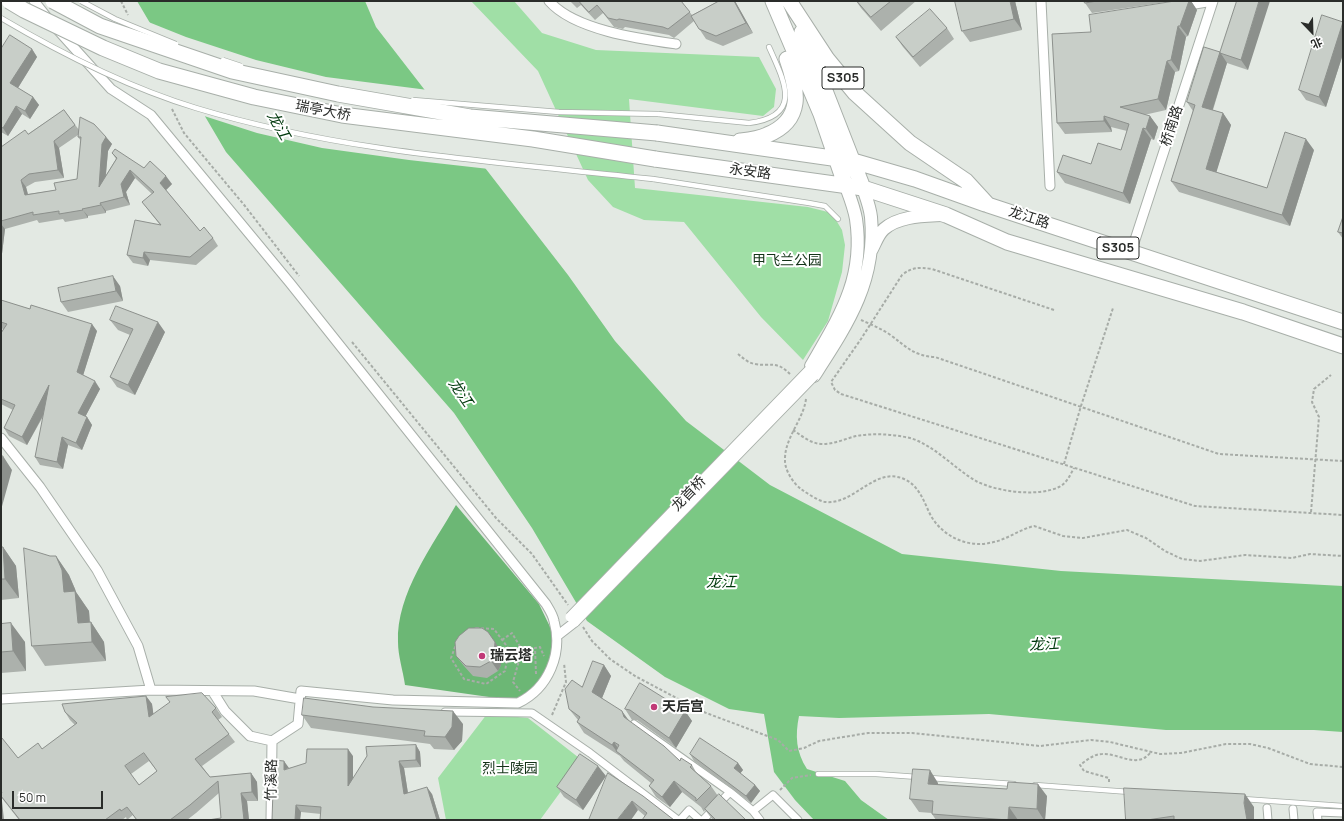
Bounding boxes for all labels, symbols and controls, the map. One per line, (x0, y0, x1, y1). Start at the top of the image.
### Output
north arrow (1292, 12, 1332, 52)
text: 北 (1309, 34, 1325, 53)
road number: S305 (822, 67, 864, 89)
street label: 瑞亭大桥 (294, 97, 352, 125)
street label: 桥南路 (1158, 103, 1186, 149)
water label: 龙江 (263, 109, 293, 143)
street label: 永安路 (728, 161, 772, 183)
street label: 龙江路 (1006, 204, 1052, 232)
road number: S305 (1097, 237, 1139, 259)
park label: 甲飞兰公园 (752, 253, 822, 269)
water label: 龙江 (444, 376, 476, 410)
street label: 龙首桥 (668, 473, 710, 515)
water label: 龙江 (706, 574, 736, 592)
water label: 龙江 (1029, 635, 1059, 655)
place label: 瑞云塔 (490, 648, 532, 664)
marker: 瑞云塔 (477, 651, 487, 661)
place label: 天后宫 (662, 699, 704, 715)
marker: 天后宫 (649, 702, 659, 712)
street label: 竹溪路 (263, 759, 281, 801)
park label: 烈士陵园 (482, 761, 538, 777)
scale bar (14, 783, 105, 809)
text: 50 m (19, 789, 46, 806)

